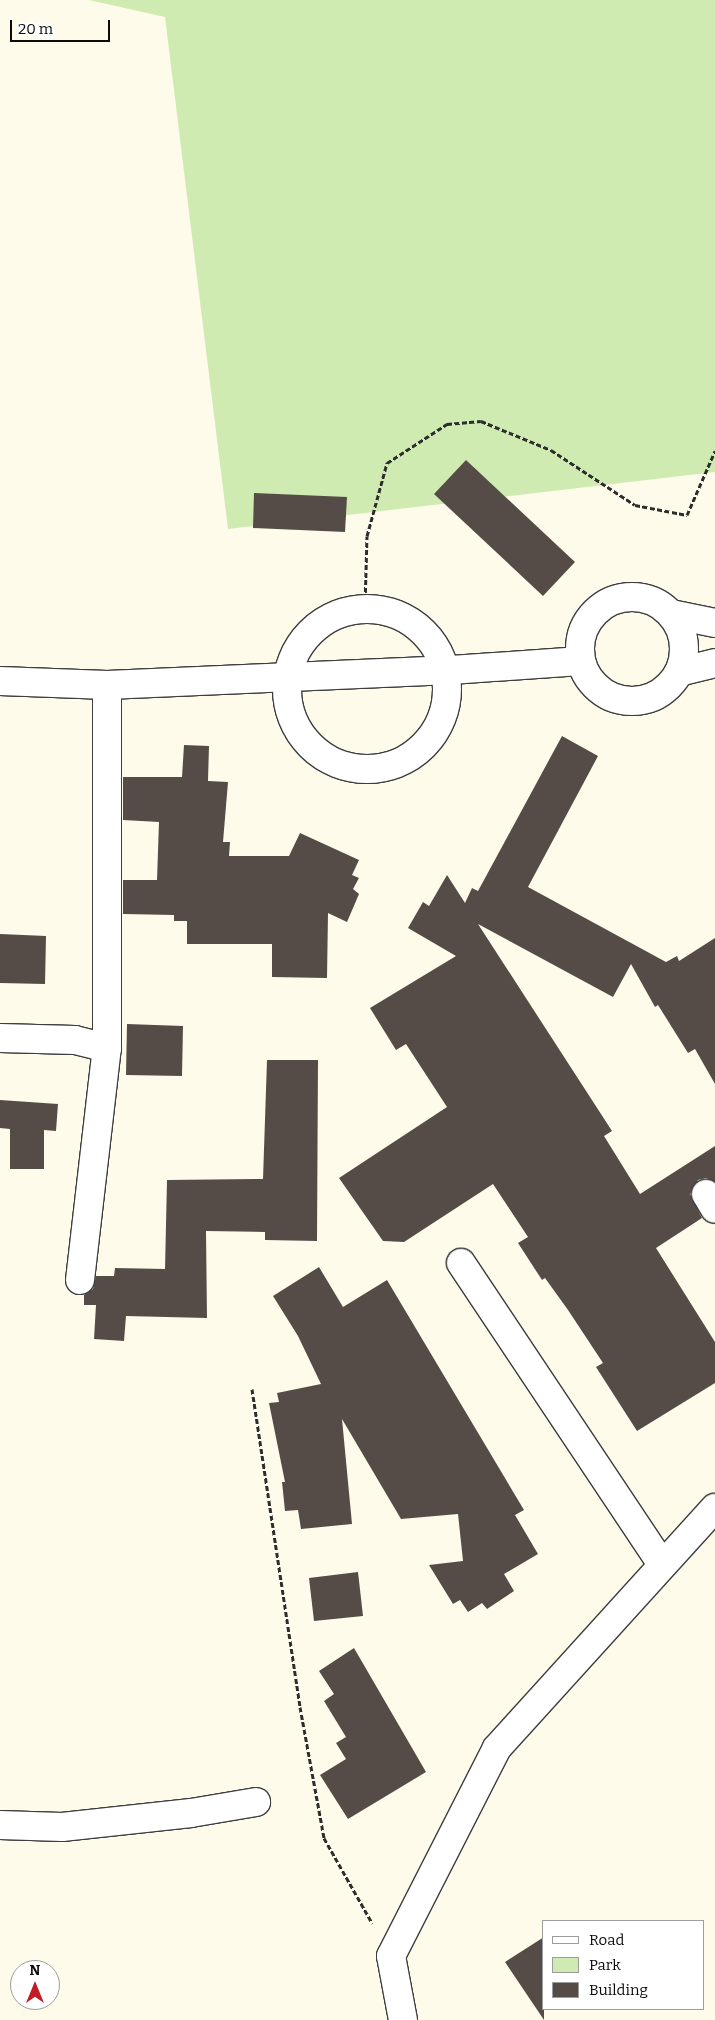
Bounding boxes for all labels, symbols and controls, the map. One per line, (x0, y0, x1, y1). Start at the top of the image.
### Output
scale bar (12, 10, 112, 42)
text: 20 m (18, 20, 53, 38)
legend (542, 1920, 705, 2010)
text: Road (589, 1931, 624, 1949)
text: Park (589, 1956, 621, 1974)
north arrow (10, 1960, 60, 2010)
text: N (30, 1962, 40, 1979)
text: Building (589, 1981, 648, 1999)

